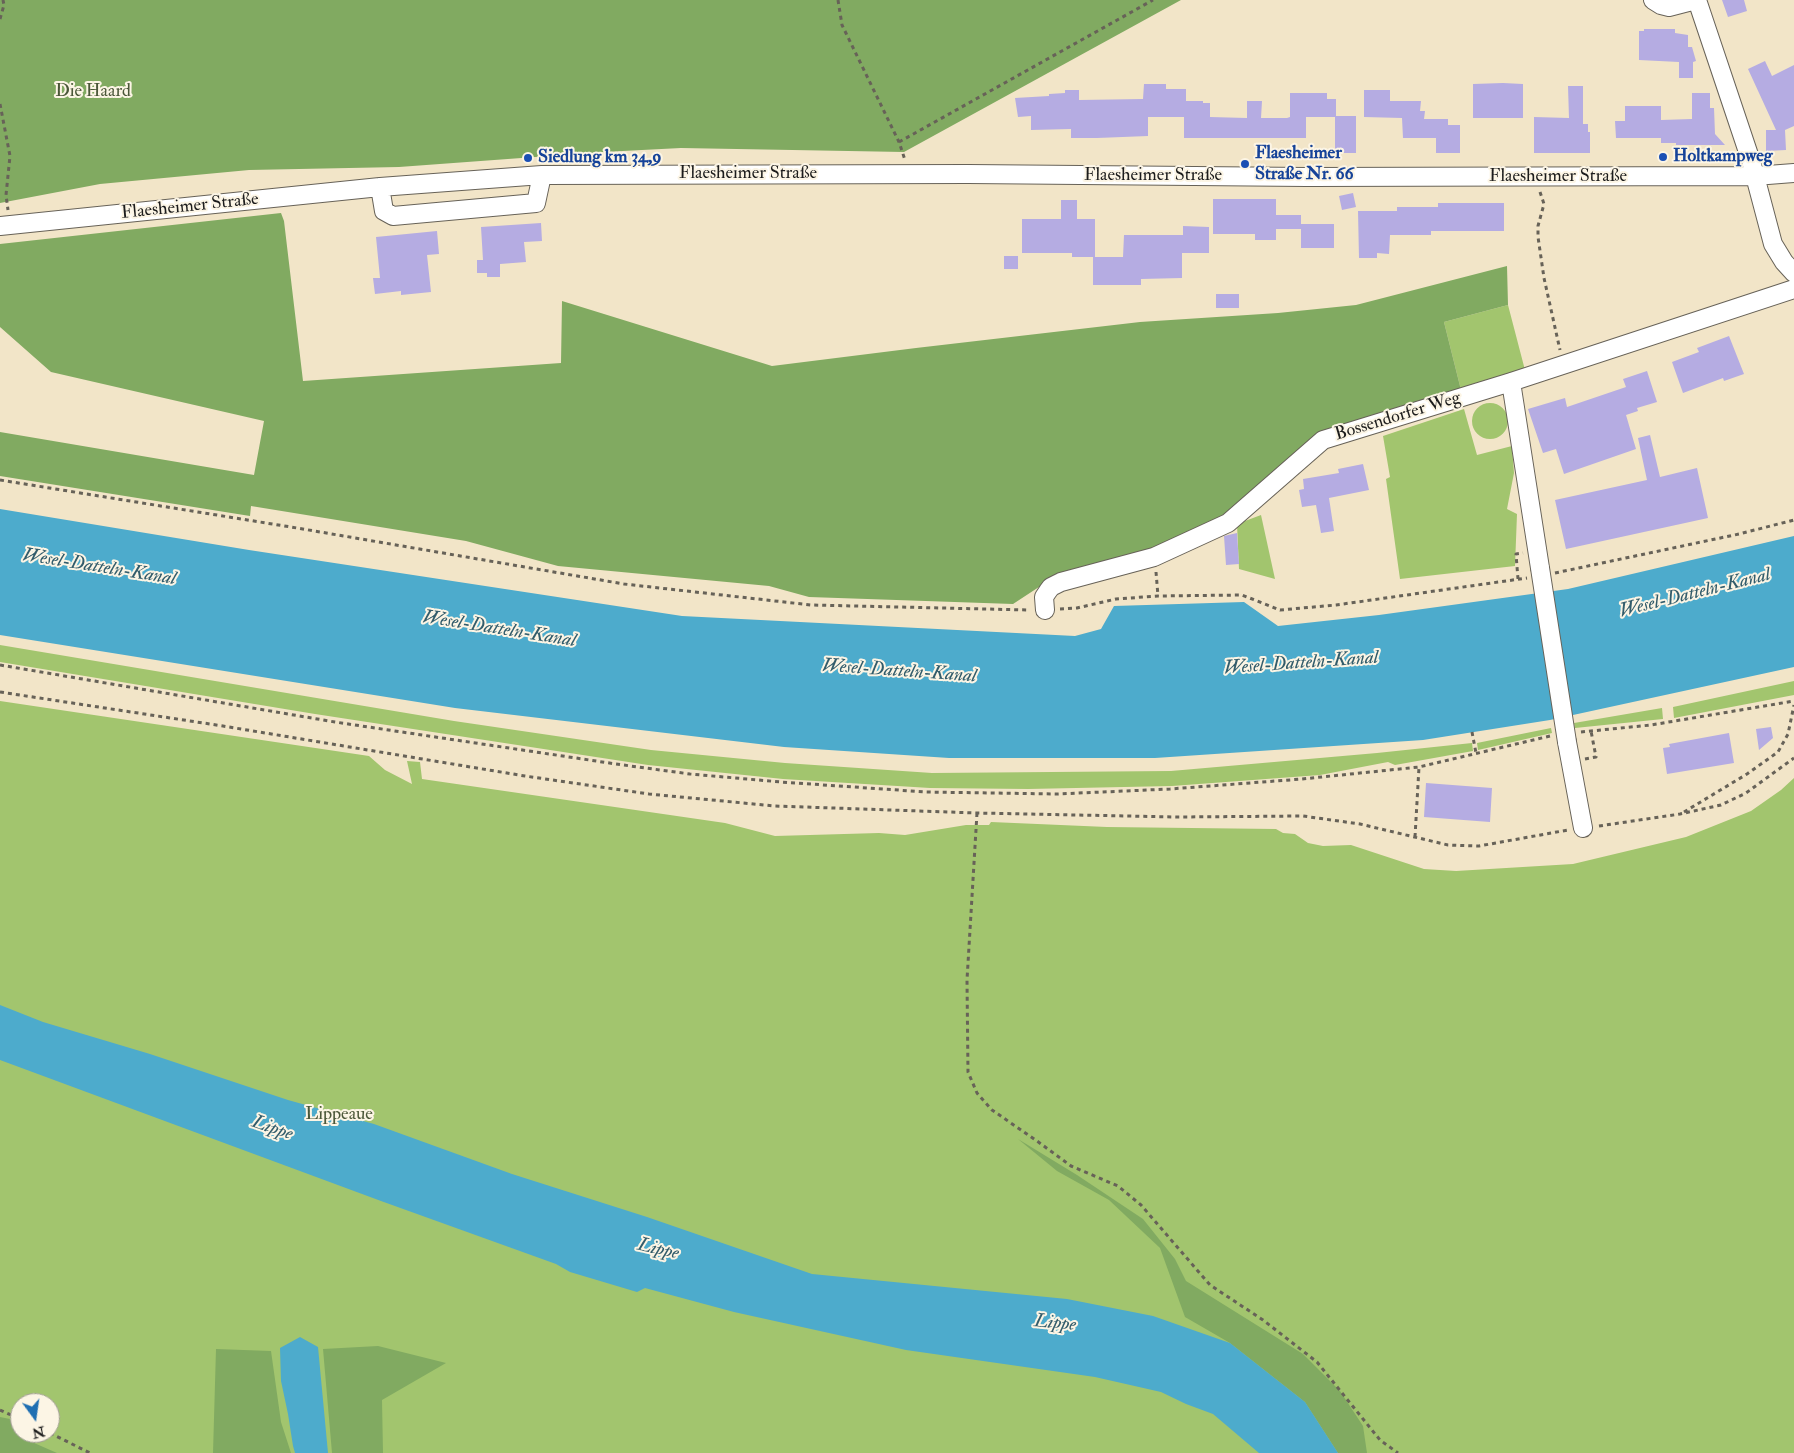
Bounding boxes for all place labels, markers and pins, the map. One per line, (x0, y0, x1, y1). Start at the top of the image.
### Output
place label: Flaesheimer Straße Nr. 66 (1255, 143, 1354, 186)
place label: Holtkampweg (1673, 146, 1773, 168)
place label: Siedlung km 34,9 (538, 147, 662, 169)
marker: Holtkampweg (1657, 151, 1669, 163)
marker: Siedlung km 34,9 (522, 152, 534, 164)
marker: Flaesheimer Straße Nr. 66 (1239, 158, 1251, 170)

